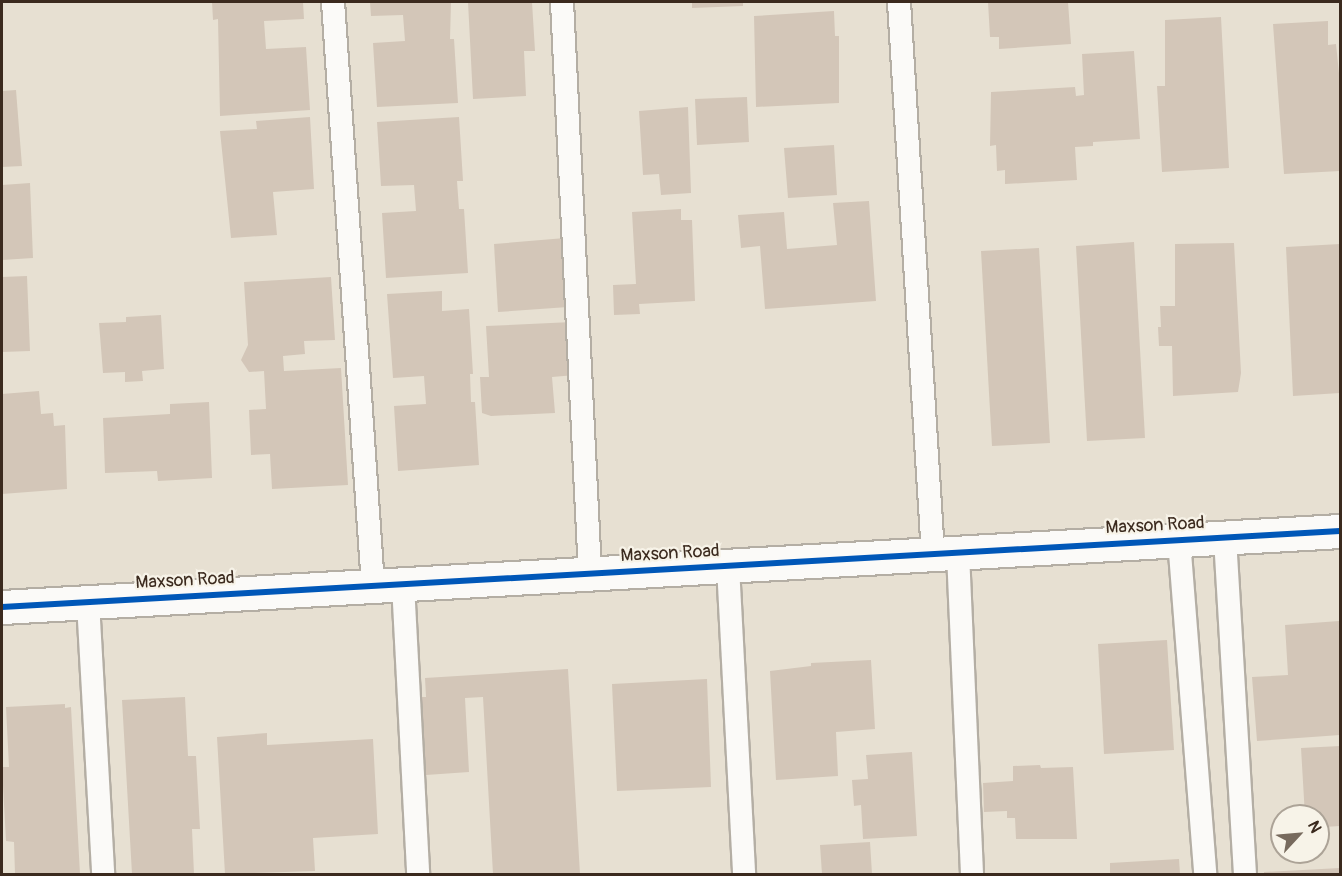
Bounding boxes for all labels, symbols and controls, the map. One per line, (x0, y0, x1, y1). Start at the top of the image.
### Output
street label: Maxson Road (1105, 513, 1205, 539)
street label: Maxson Road (620, 541, 720, 567)
street label: Maxson Road (135, 568, 235, 594)
north arrow (1270, 804, 1330, 864)
text: N (1303, 818, 1326, 836)

